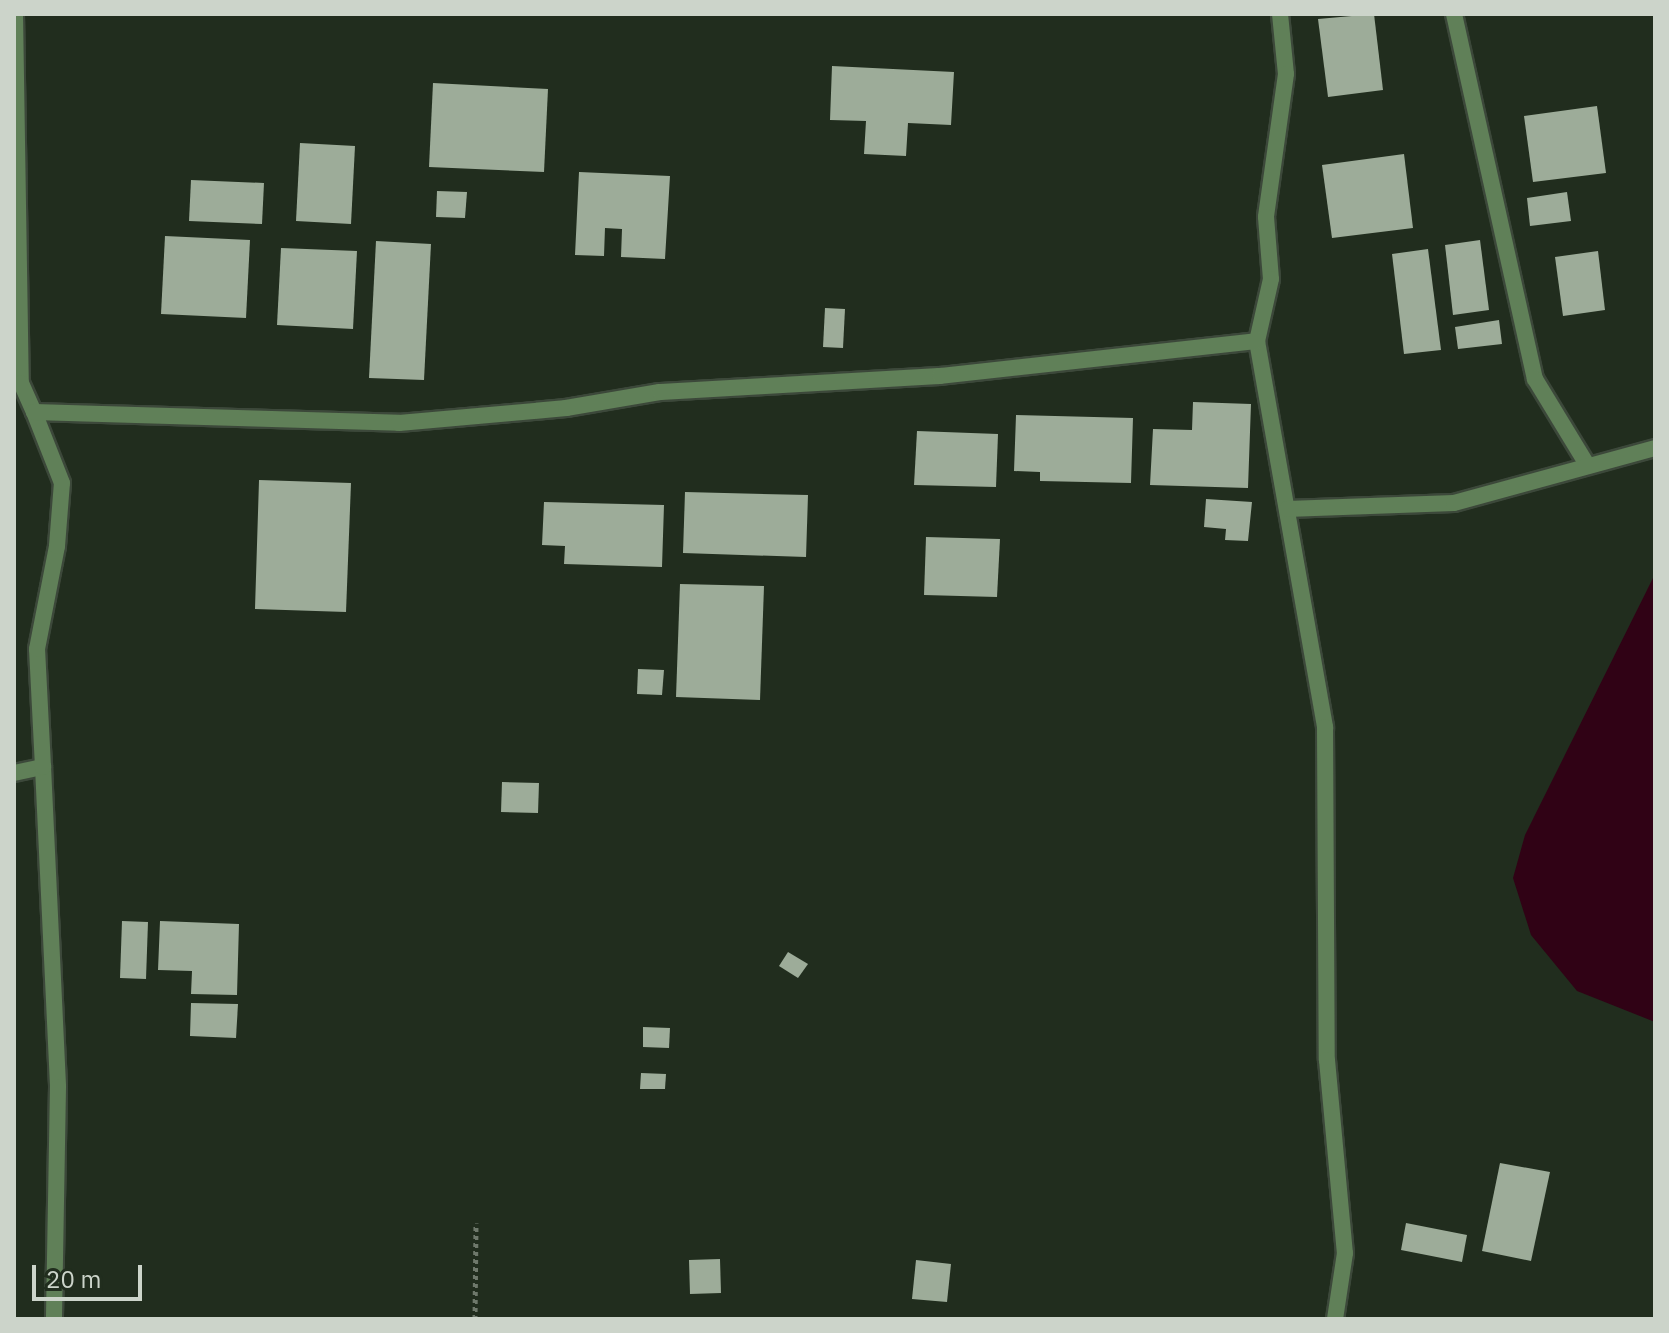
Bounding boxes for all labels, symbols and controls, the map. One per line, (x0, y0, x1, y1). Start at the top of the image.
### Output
scale bar (36, 1249, 146, 1299)
text: 20 m (46, 1263, 101, 1295)

